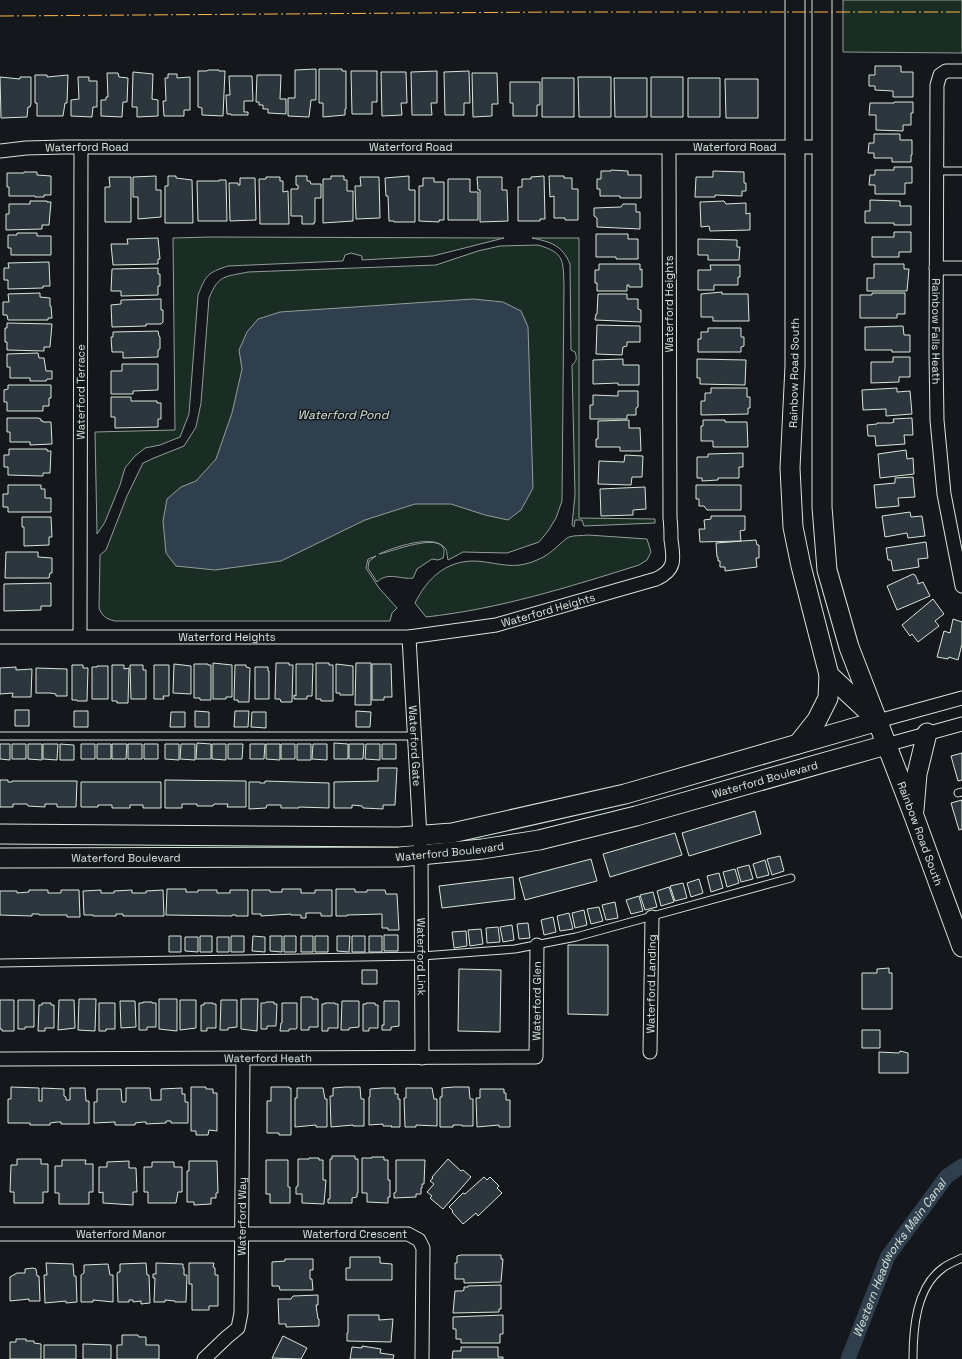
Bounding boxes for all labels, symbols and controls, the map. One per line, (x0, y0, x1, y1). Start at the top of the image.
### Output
street label: Waterford Road (45, 140, 129, 154)
street label: Waterford Road (369, 140, 453, 154)
street label: Waterford Road (693, 140, 777, 154)
street label: Waterford Heights (662, 255, 676, 353)
street label: Rainbow Falls Heath (929, 278, 943, 384)
street label: Rainbow Road South (786, 318, 802, 428)
street label: Waterford Terrace (73, 344, 88, 440)
water label: Waterford Pond (298, 407, 390, 423)
street label: Waterford Heights (499, 590, 597, 630)
street label: Waterford Heights (178, 630, 276, 644)
street label: Waterford Gate (406, 705, 424, 787)
street label: Waterford Boulevard (710, 758, 819, 801)
street label: Rainbow Road South (894, 779, 946, 888)
street label: Waterford Boulevard (395, 839, 505, 864)
street label: Waterford Boulevard (71, 851, 181, 865)
street label: Waterford Link (414, 918, 429, 996)
street label: Waterford Landing (643, 934, 659, 1034)
street label: Waterford Glen (529, 961, 544, 1041)
street label: Waterford Heath (224, 1051, 312, 1065)
water label: Western Headworks Main Canal (849, 1174, 951, 1340)
street label: Waterford Way (234, 1177, 249, 1256)
street label: Waterford Manor (76, 1227, 166, 1241)
street label: Waterford Crescent (303, 1227, 407, 1241)

